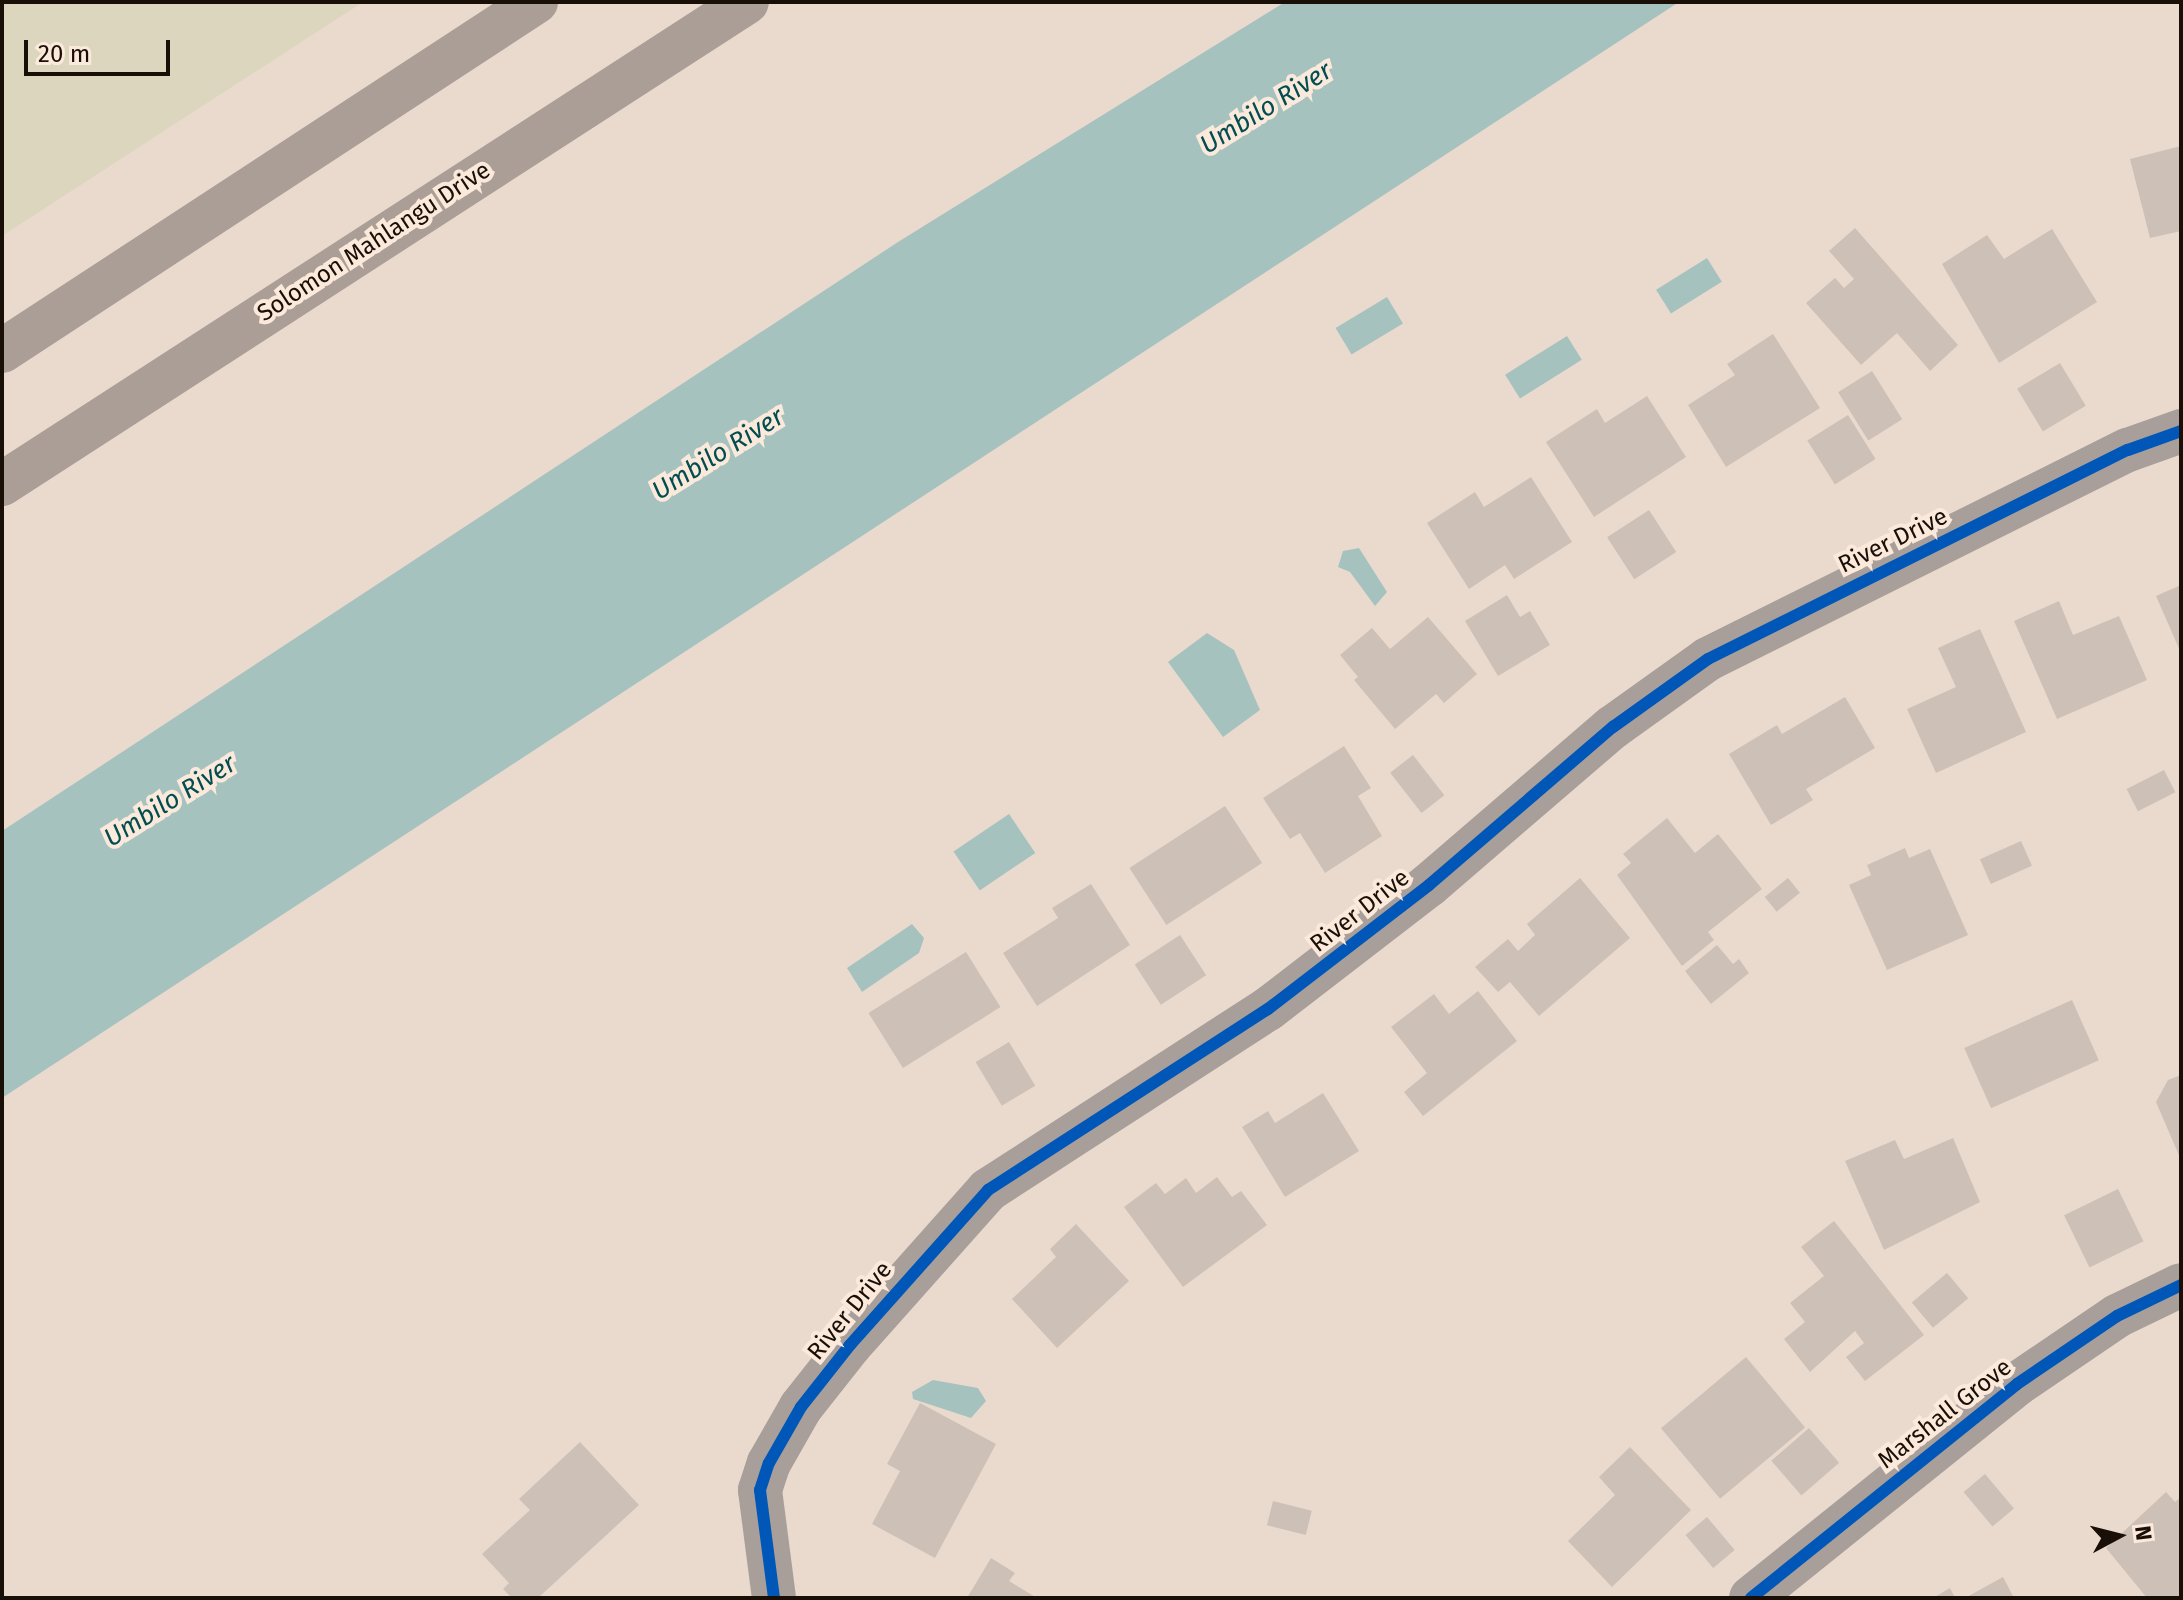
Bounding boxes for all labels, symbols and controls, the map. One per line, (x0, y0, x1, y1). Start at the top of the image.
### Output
scale bar (28, 24, 174, 74)
text: 20 m (38, 40, 90, 68)
water label: Umbilo River (1194, 55, 1338, 161)
street label: Solomon Mahlangu Drive (252, 156, 496, 328)
water label: Umbilo River (646, 401, 790, 507)
street label: River Drive (1834, 502, 1952, 580)
water label: Umbilo River (98, 748, 242, 854)
street label: River Drive (1305, 863, 1415, 959)
street label: River Drive (802, 1256, 898, 1366)
street label: Marshall Grove (1872, 1353, 2018, 1475)
north arrow (2079, 1496, 2159, 1576)
text: N (2129, 1524, 2158, 1542)

